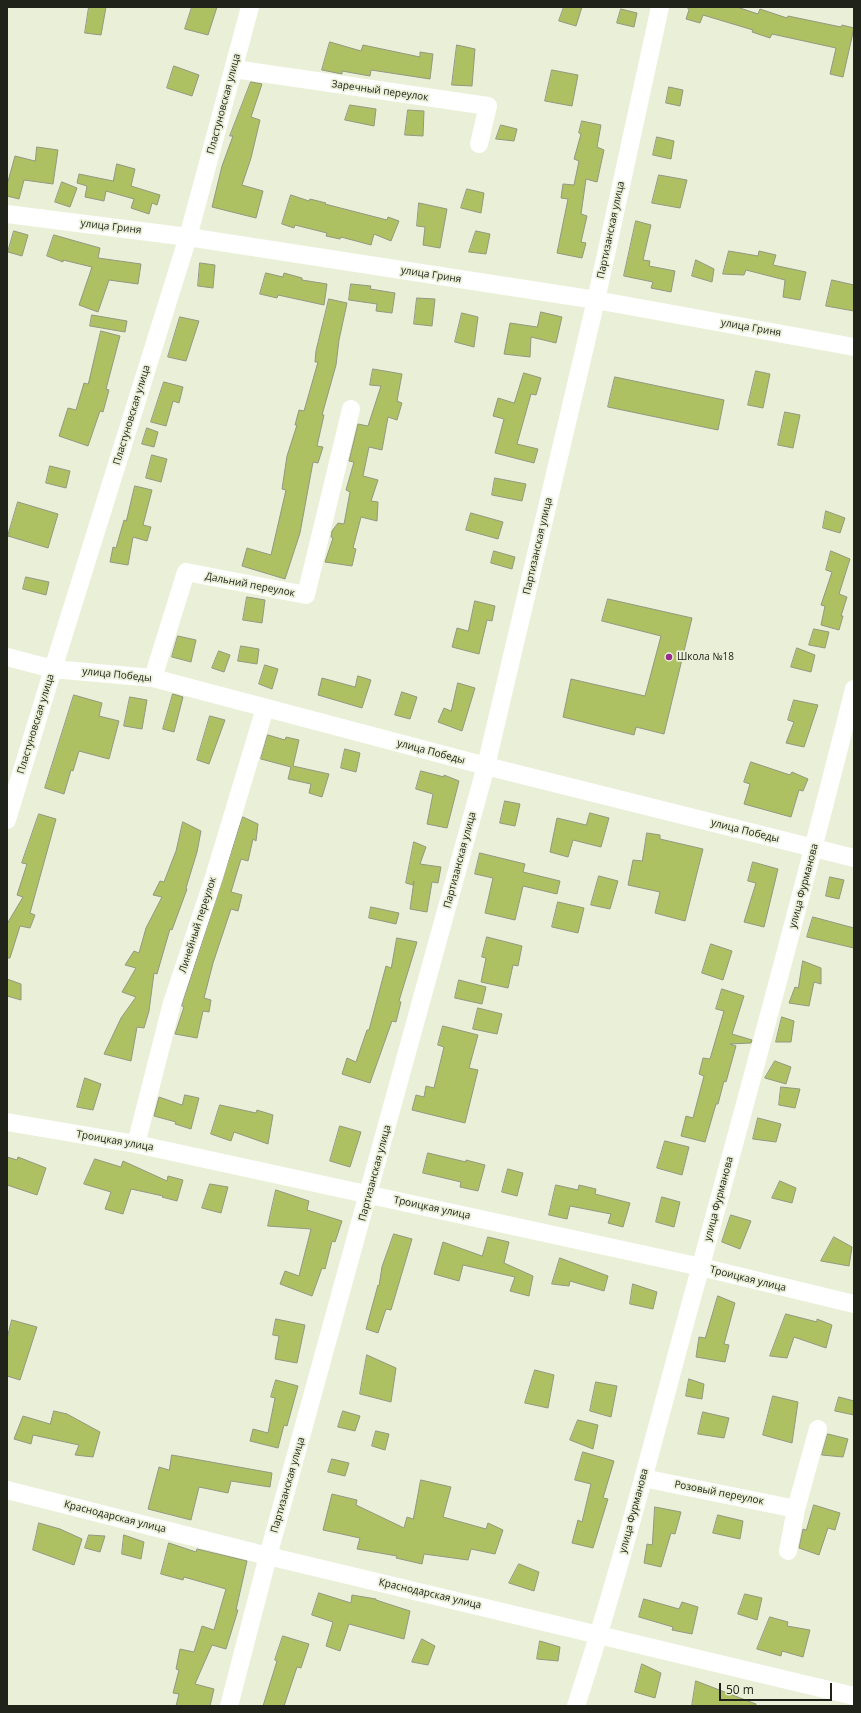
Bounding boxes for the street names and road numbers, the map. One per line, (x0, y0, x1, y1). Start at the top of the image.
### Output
street label: Пластуновская улица (205, 52, 243, 156)
street label: Заречный переулок (331, 78, 429, 104)
street label: Партизанская улица (595, 180, 627, 280)
street label: улица Гриня (80, 217, 142, 237)
street label: улица Гриня (400, 264, 462, 286)
street label: улица Гриня (720, 317, 782, 339)
street label: Пластуновская улица (111, 364, 153, 466)
street label: Партизанская улица (521, 496, 555, 596)
street label: Дальний переулок (204, 570, 296, 600)
street label: улица Победы (82, 665, 152, 685)
street label: Пластуновская улица (15, 673, 57, 775)
street label: улица Победы (396, 737, 466, 767)
street label: Партизанская улица (441, 810, 479, 910)
street label: улица Победы (710, 817, 780, 845)
street label: улица Фурманова (787, 842, 821, 930)
street label: Линейный переулок (177, 876, 219, 974)
street label: Партизанская улица (356, 1123, 394, 1223)
street label: Троицкая улица (76, 1128, 154, 1154)
street label: улица Фурманова (702, 1155, 736, 1243)
street label: Троицкая улица (393, 1194, 471, 1222)
street label: Троицкая улица (709, 1264, 787, 1294)
street label: Партизанская улица (269, 1436, 307, 1534)
street label: улица Фурманова (617, 1467, 651, 1555)
street label: Розовый переулок (673, 1478, 765, 1508)
street label: Краснодарская улица (63, 1498, 167, 1536)
street label: Краснодарская улица (378, 1576, 482, 1612)

